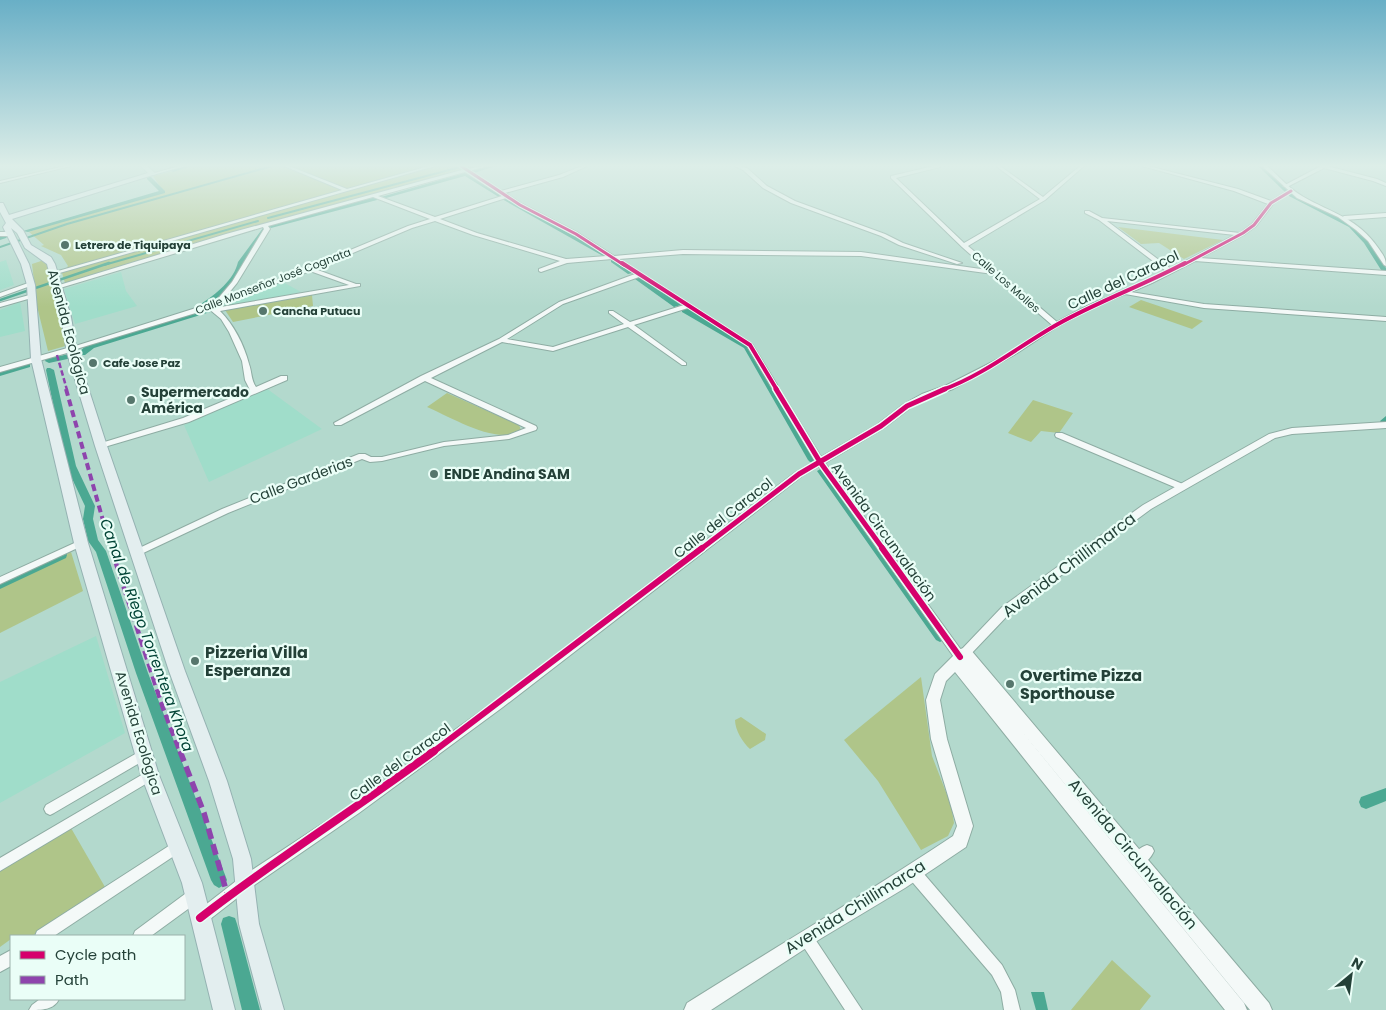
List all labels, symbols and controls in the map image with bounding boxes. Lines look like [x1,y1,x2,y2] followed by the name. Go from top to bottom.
[75,237,191,253] place label: Letrero de Tiquipaya
[59,239,71,251] marker: Letrero de Tiquipaya
[193,244,353,318] street label: Calle Monseñor José Cognata
[1064,245,1182,315] street label: Calle del Caracol
[968,248,1044,316] street label: Calle Los Molles
[43,267,95,397] street label: Avenida Ecológica
[273,303,360,319] place label: Cancha Putucu
[257,305,269,317] marker: Cancha Putucu
[103,355,181,371] place label: Cafe Jose Paz
[87,357,99,369] marker: Cafe Jose Paz
[141,382,249,418] place label: Supermercado América
[125,394,137,406] marker: Supermercado América
[247,451,355,509] street label: Calle Garderias
[827,459,941,605] street label: Avenida Circunvalación
[444,464,570,484] place label: ENDE Andina SAM
[428,468,440,480] marker: ENDE Andina SAM
[669,473,777,563] street label: Calle del Caracol
[997,507,1141,623] street label: Avenida Chillimarca
[95,516,199,754] water label: Canal de Riego Torrentera Khora
[205,641,308,682] place label: Pizzeria Villa Esperanza
[189,655,201,667] marker: Pizzeria Villa Esperanza
[1020,664,1142,705] place label: Overtime Pizza Sporthouse
[111,668,167,798] street label: Avenida Ecológica
[1004,678,1016,690] marker: Overtime Pizza Sporthouse
[345,718,455,806] street label: Calle del Caracol
[1063,773,1203,935] street label: Avenida Circunvalación
[780,854,930,960] street label: Avenida Chillimarca
[10,935,185,1000] legend
[55,944,136,965] text: Cycle path
[1326,950,1376,1000] north arrow
[1348,952,1367,975] text: N
[55,969,89,990] text: Path

